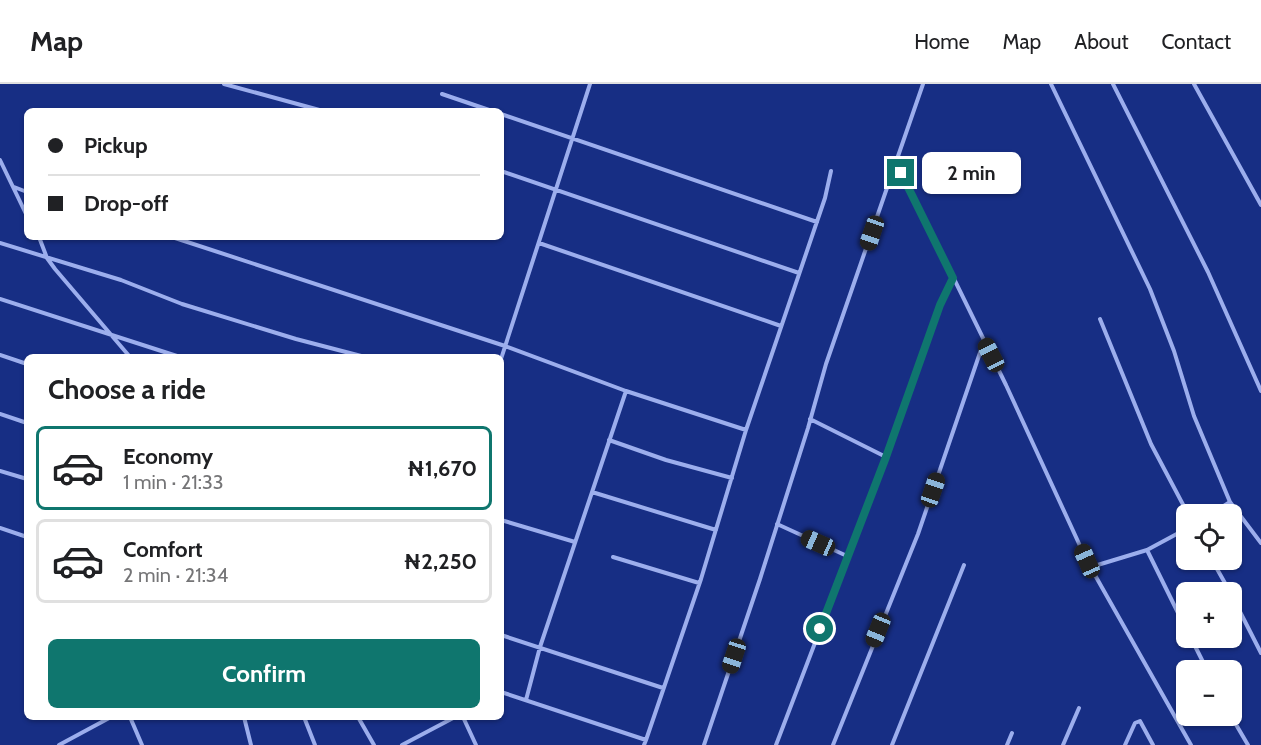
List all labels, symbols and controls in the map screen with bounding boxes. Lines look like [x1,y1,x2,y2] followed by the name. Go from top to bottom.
[30,24,83,58] text: Map
[914,29,970,54] text: Home
[1003,29,1041,54] text: Map
[1074,29,1128,54] text: About
[1161,29,1231,54] text: Contact
[84,132,148,159] text: Pickup
[922,152,1021,194] callout: 2 min
[887,159,914,186] route end
[947,161,996,185] text: 2 min
[84,190,168,217] text: Drop-off
[858,213,886,253] car
[975,335,1007,375] car
[48,373,206,406] text: Choose a ride
[51,441,105,495] icon: car
[123,443,213,470] text: Economy
[407,455,477,482] text: ₦1,670
[123,470,224,494] text: 1 min · 21:33
[919,470,947,510] car
[1176,504,1242,726] map controls
[1176,504,1242,570] button: locate
[798,527,838,559] car
[51,534,105,588] icon: car
[123,536,202,563] text: Comfort
[1071,541,1103,581] car
[404,548,477,575] text: ₦2,250
[123,563,228,587] text: 2 min · 21:34
[1176,582,1242,648] button: +
[863,610,893,650] car
[806,615,833,642] route start
[720,636,748,676] car
[48,639,480,708] button: Confirm
[1176,660,1242,726] button: −

